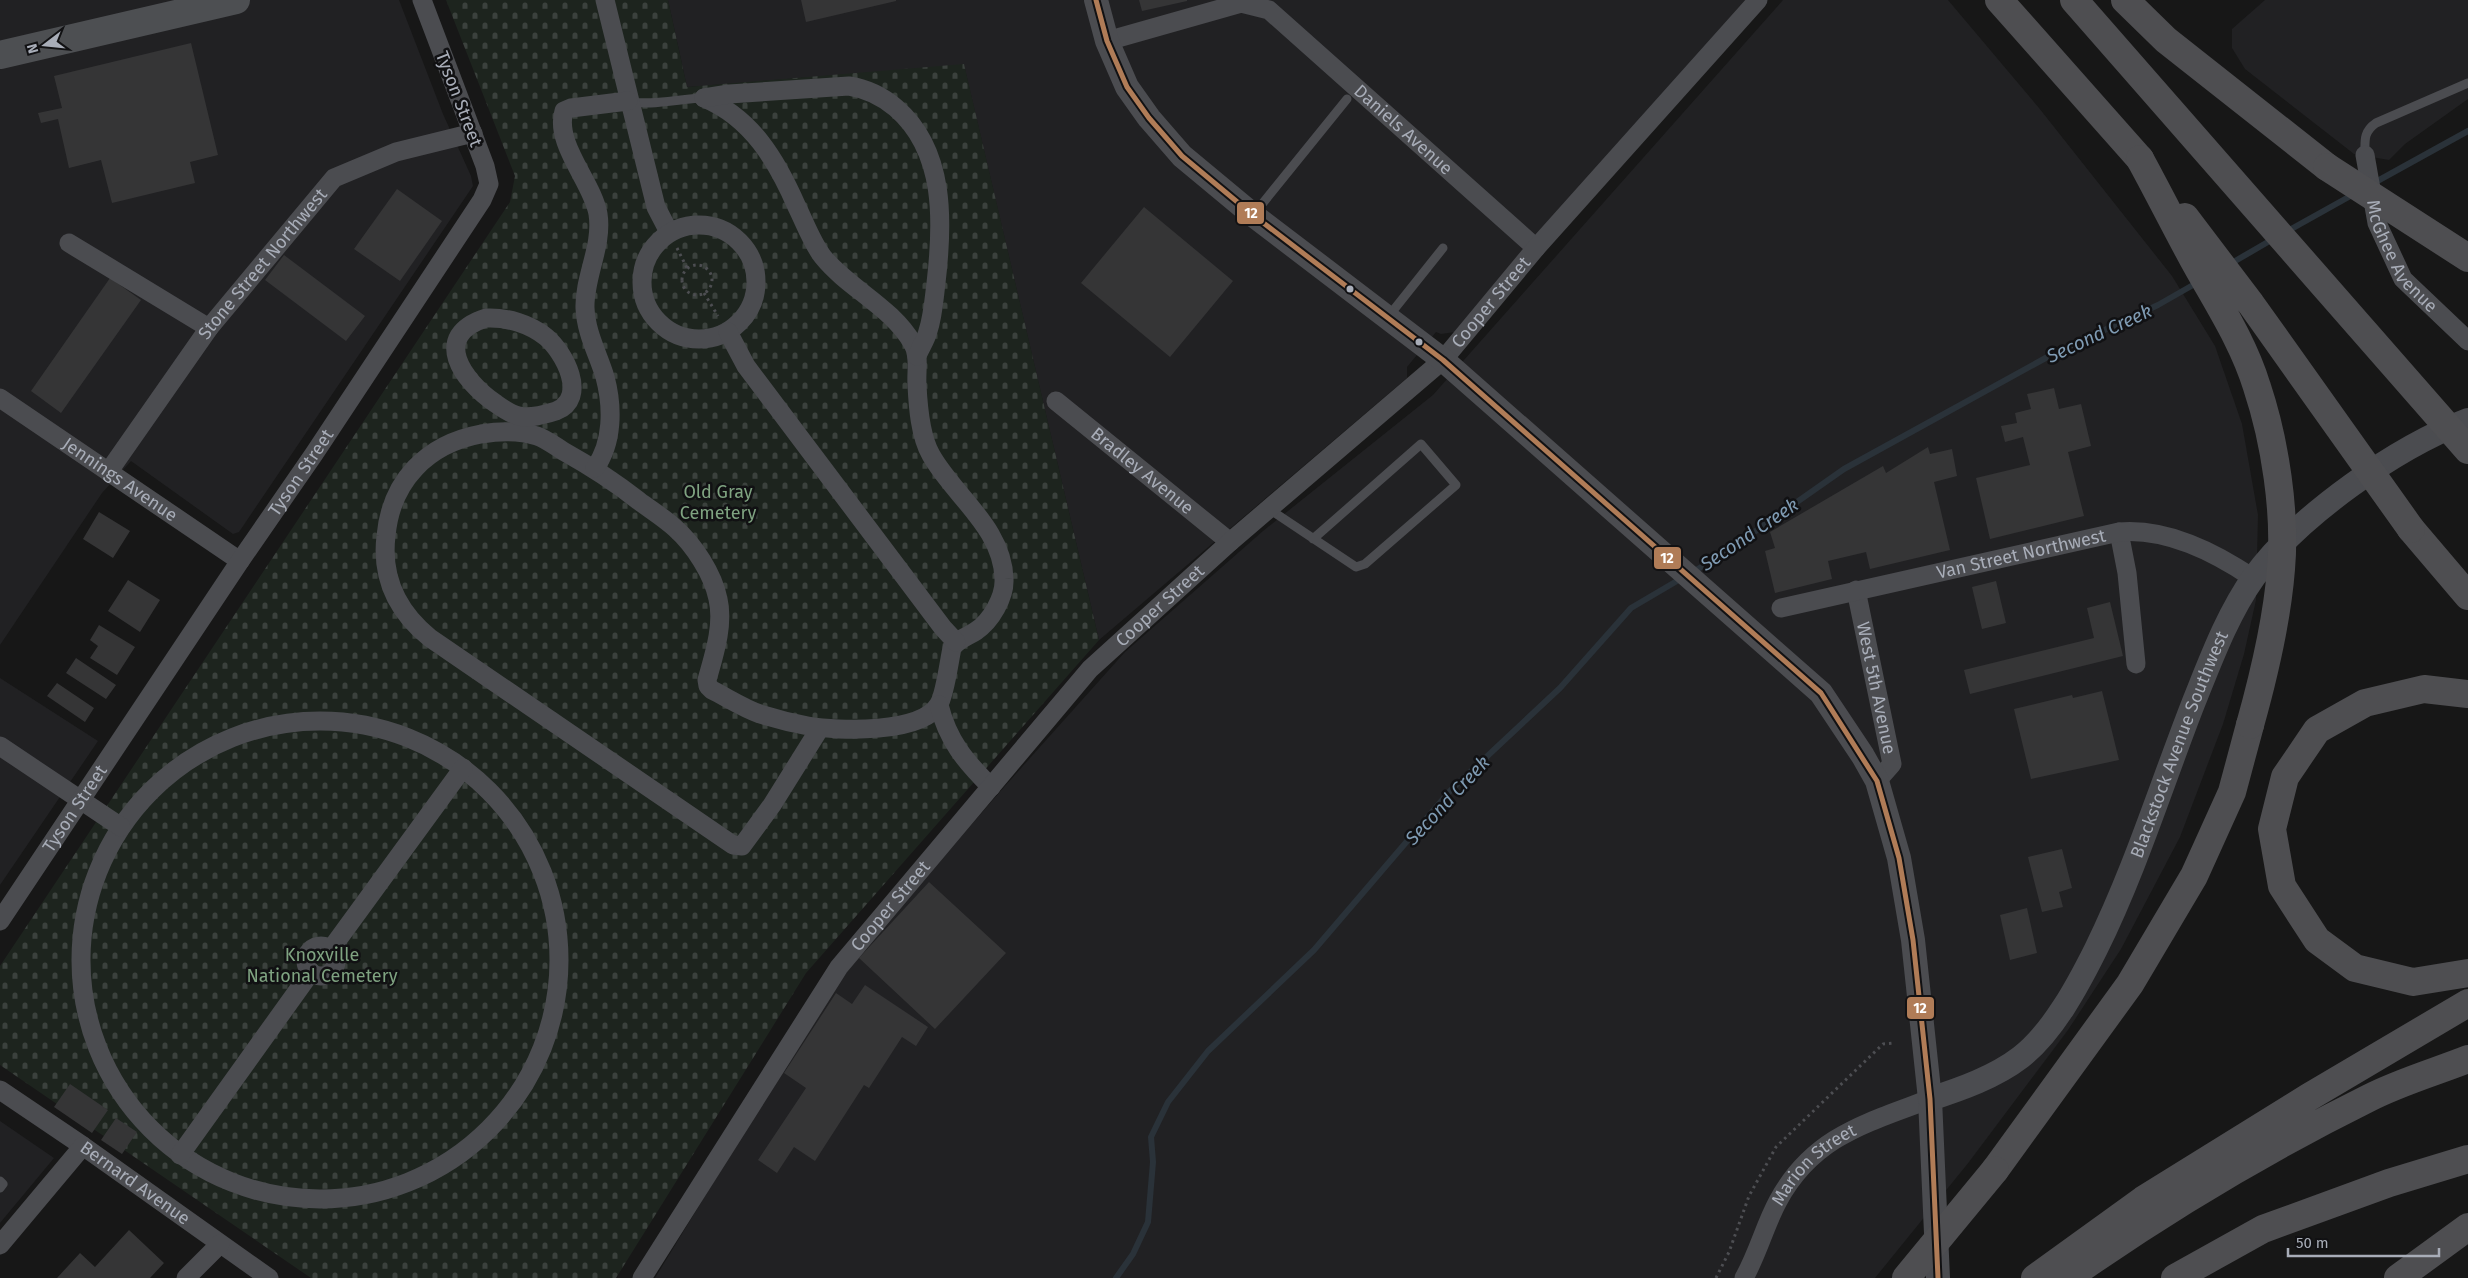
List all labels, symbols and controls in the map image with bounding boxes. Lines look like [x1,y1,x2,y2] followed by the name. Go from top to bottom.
[20,20,70,70] north arrow
[24,42,42,55] text: N
[431,48,487,150] street label: Tyson Street
[1349,80,1457,179] street label: Daniels Avenue
[193,184,332,344] street label: Stone Street Northwest
[2362,198,2442,317] street label: McGhee Avenue
[1236,201,1265,225] line badge: 12
[1244,205,1258,222] text: 12
[1447,252,1535,352] street label: Cooper Street
[1345,284,1355,294] unlabelled marker
[2042,299,2155,368] water label: Second Creek
[1414,337,1424,347] unlabelled marker
[1086,423,1198,519] street label: Bradley Avenue
[263,425,339,520] street label: Tyson Street
[58,433,182,526] street label: Jennings Avenue
[680,481,756,524] park label: Old Gray Cemetery
[1695,493,1803,576] water label: Second Creek
[1934,524,2108,584] street label: Van Street Northwest
[1653,546,1682,570] line badge: 12
[1660,550,1674,567] text: 12
[1111,560,1209,651] street label: Cooper Street
[1852,620,1901,756] street label: West 5th Avenue
[2126,627,2233,861] street label: Blackstock Avenue Southwest
[1400,751,1494,850] water label: Second Creek
[38,760,112,857] street label: Tyson Street
[846,856,935,956] street label: Cooper Street
[247,944,398,987] park label: Knoxville National Cemetery
[1906,996,1935,1020] line badge: 12
[1913,1000,1927,1017] text: 12
[1767,1119,1860,1209] street label: Marion Street
[76,1136,194,1230] street label: Bernard Avenue
[2288,1226,2439,1258] scale bar
[2296,1234,2329,1252] text: 50 m

